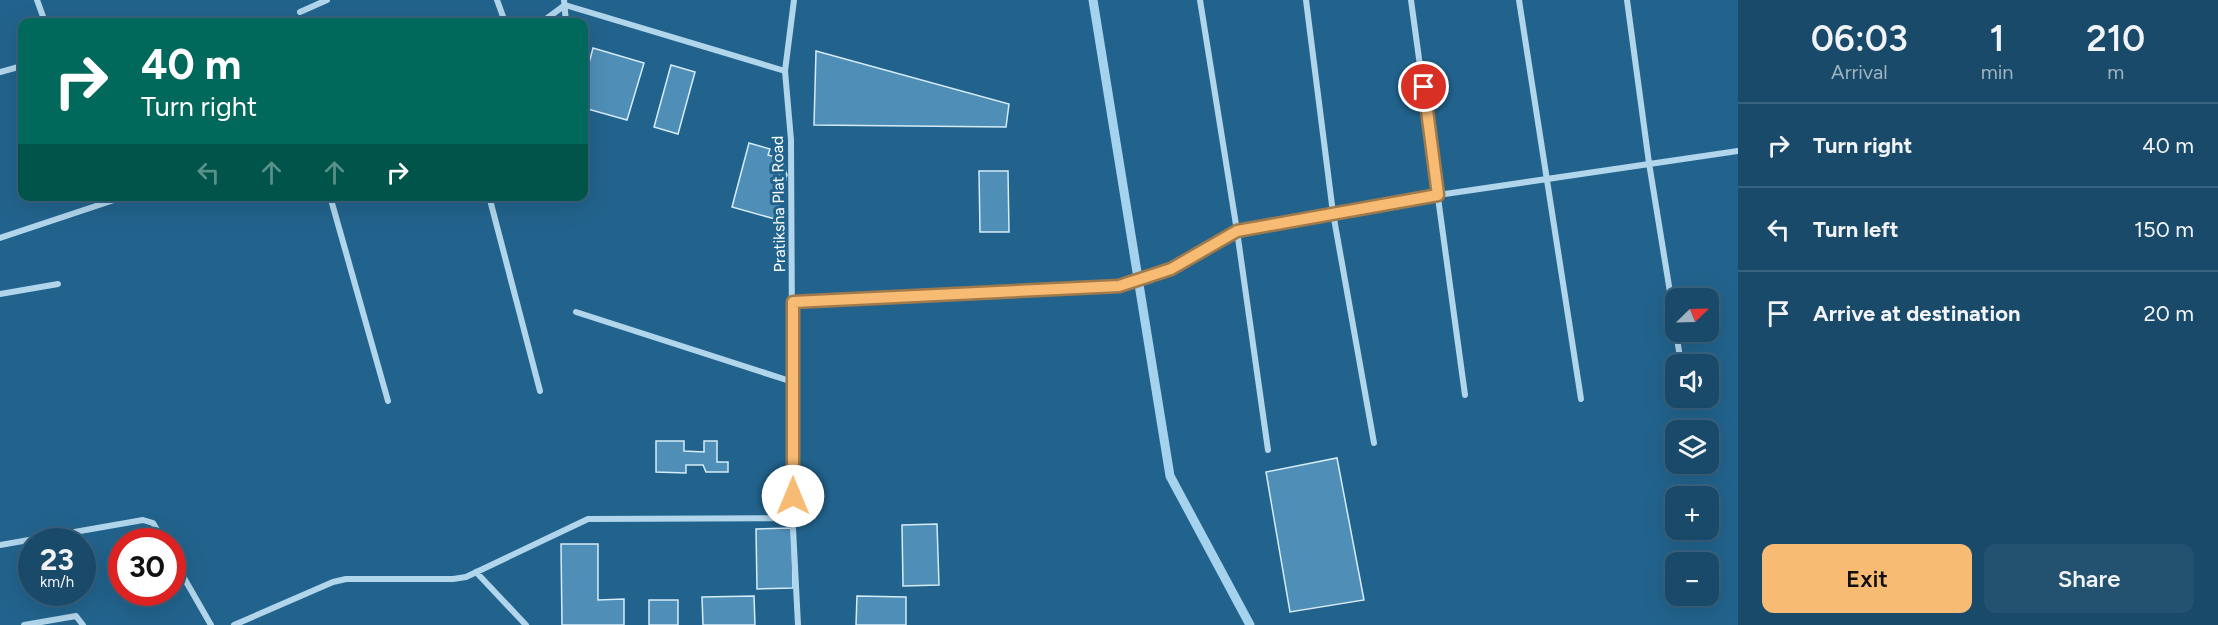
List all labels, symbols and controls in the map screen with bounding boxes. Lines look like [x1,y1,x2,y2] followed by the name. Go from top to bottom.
[1811,17,1908,60] text: 06:03
[1990,17,2005,60] text: 1
[2086,17,2145,60] text: 210
[141,39,241,90] text: 40 m
[42,42,120,120] icon: right
[1831,60,1888,84] text: Arrival
[1981,60,2014,84] text: min
[2107,60,2124,84] text: m
[1398,61,1449,112] pin
[1407,70,1440,103] icon: arrive
[141,90,257,123] text: Turn right
[1762,129,1795,162] icon: right
[1813,132,1912,159] text: Turn right
[2142,132,2194,159] text: 40 m
[768,136,789,272] street label: Pratiksha Plat Road
[192,156,225,189] icon: left
[255,156,288,189] icon: ahead
[318,156,351,189] icon: ahead
[381,156,414,189] icon: right
[1762,213,1795,246] icon: left
[1813,216,1899,243] text: Turn left
[2134,216,2194,243] text: 150 m
[1665,288,1719,342] north arrow
[1665,288,1719,606] map controls
[1762,297,1795,330] icon: arrive
[1813,300,2021,327] text: Arrive at destination
[2143,300,2194,327] text: 20 m
[1665,354,1719,408] button: sound
[1665,420,1719,474] button: layers
[761,464,825,528] position arrow
[1665,486,1719,540] button: +
[108,528,186,606] speed limit sign: 30
[40,541,74,578] text: 23
[1762,544,1972,613] button: Exit
[1984,544,2194,613] button: Share
[1665,552,1719,606] button: −
[40,573,74,591] text: km/h

